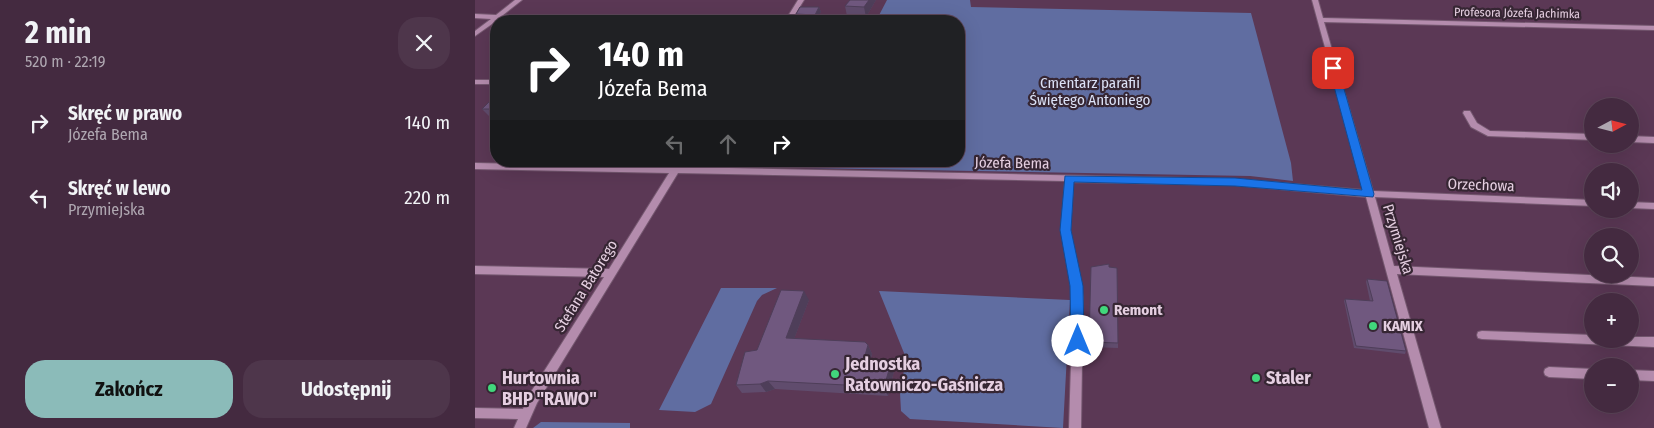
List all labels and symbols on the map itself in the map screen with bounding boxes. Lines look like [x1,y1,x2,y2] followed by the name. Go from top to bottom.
[1454,5,1580,21] street label: Profesora Józefa Jachimka
[1312,47,1354,89] pin
[1030,74,1151,109] park label: Cmentarz parafii Świętego Antoniego
[1584,98,1639,152] north arrow
[974,153,1050,173] street label: Józefa Bema
[1447,175,1515,195] street label: Orzechowa
[1379,202,1417,276] street label: Przymiejska
[551,237,622,335] street label: Stefana Batorego
[1114,301,1163,319] place label: Remont
[1098,304,1110,316] marker: Remont
[1051,314,1103,366] position arrow
[1383,317,1424,335] place label: KAMIX
[1367,320,1379,332] marker: KAMIX
[844,353,1003,396] place label: Jednostka Ratowniczo-Gaśnicza
[502,367,597,410] place label: Hurtownia BHP "RAWO"
[1266,367,1311,389] place label: Staler
[829,368,841,380] marker: Jednostka Ratowniczo-Gaśnicza
[1250,372,1262,384] marker: Staler
[486,382,498,394] marker: Hurtownia BHP "RAWO"

